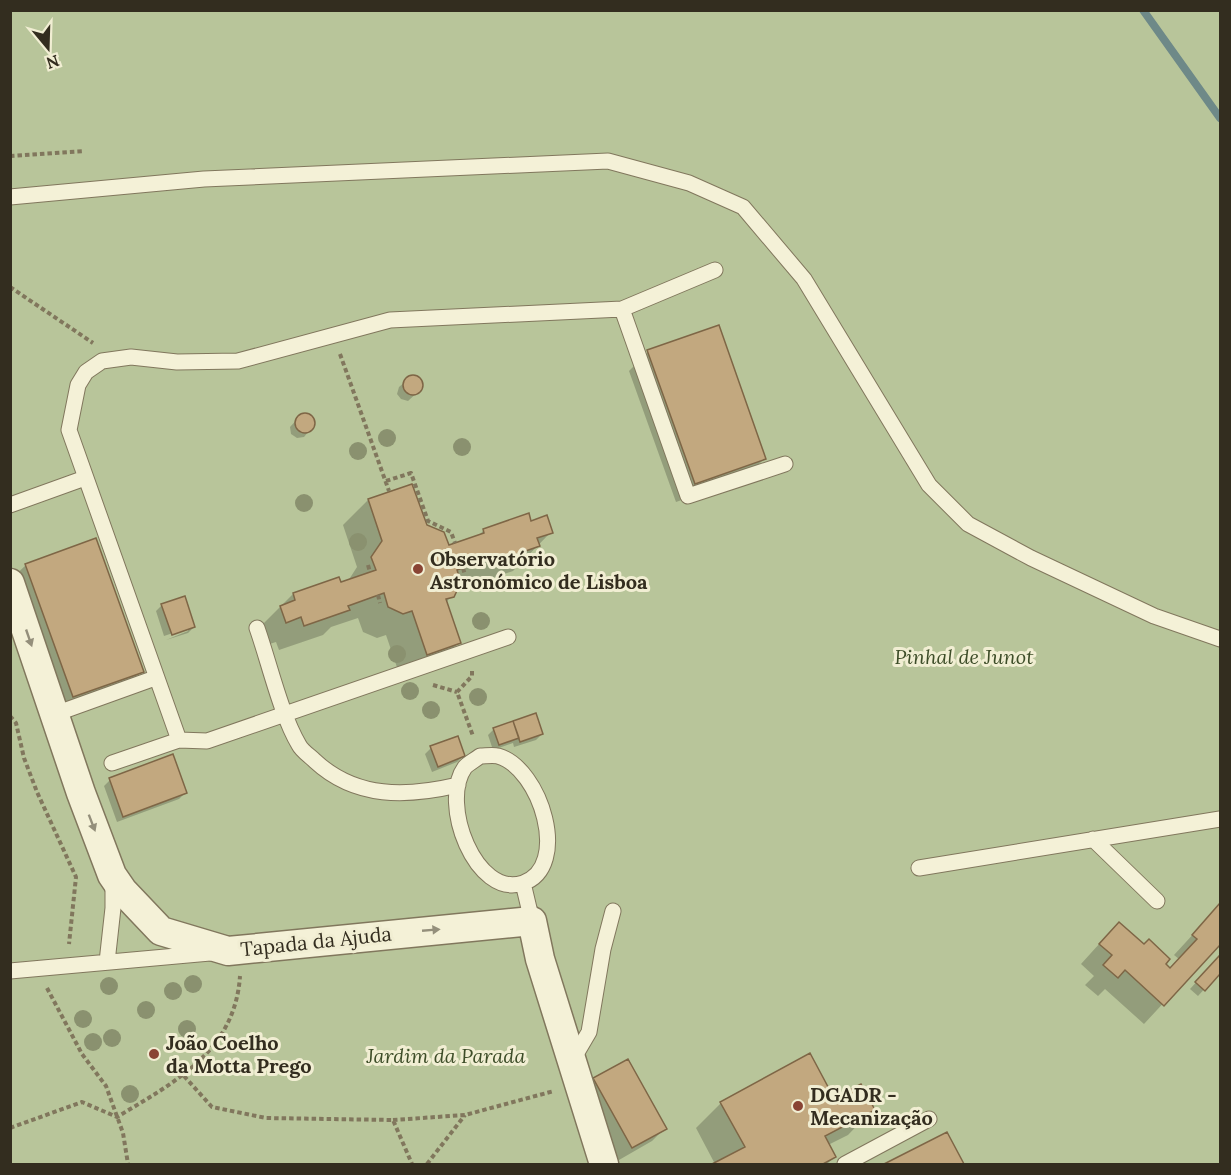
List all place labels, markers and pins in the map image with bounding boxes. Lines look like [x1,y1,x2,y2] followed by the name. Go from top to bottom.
[430,546,648,594] place label: Observatório Astronómico de Lisboa
[411,562,425,576] marker: Observatório Astronómico de Lisboa
[166,1030,312,1078] place label: João Coelho da Motta Prego
[147,1047,161,1061] marker: João Coelho da Motta Prego
[810,1082,933,1130] place label: DGADR - Mecanização
[791,1099,805,1113] marker: DGADR - Mecanização

